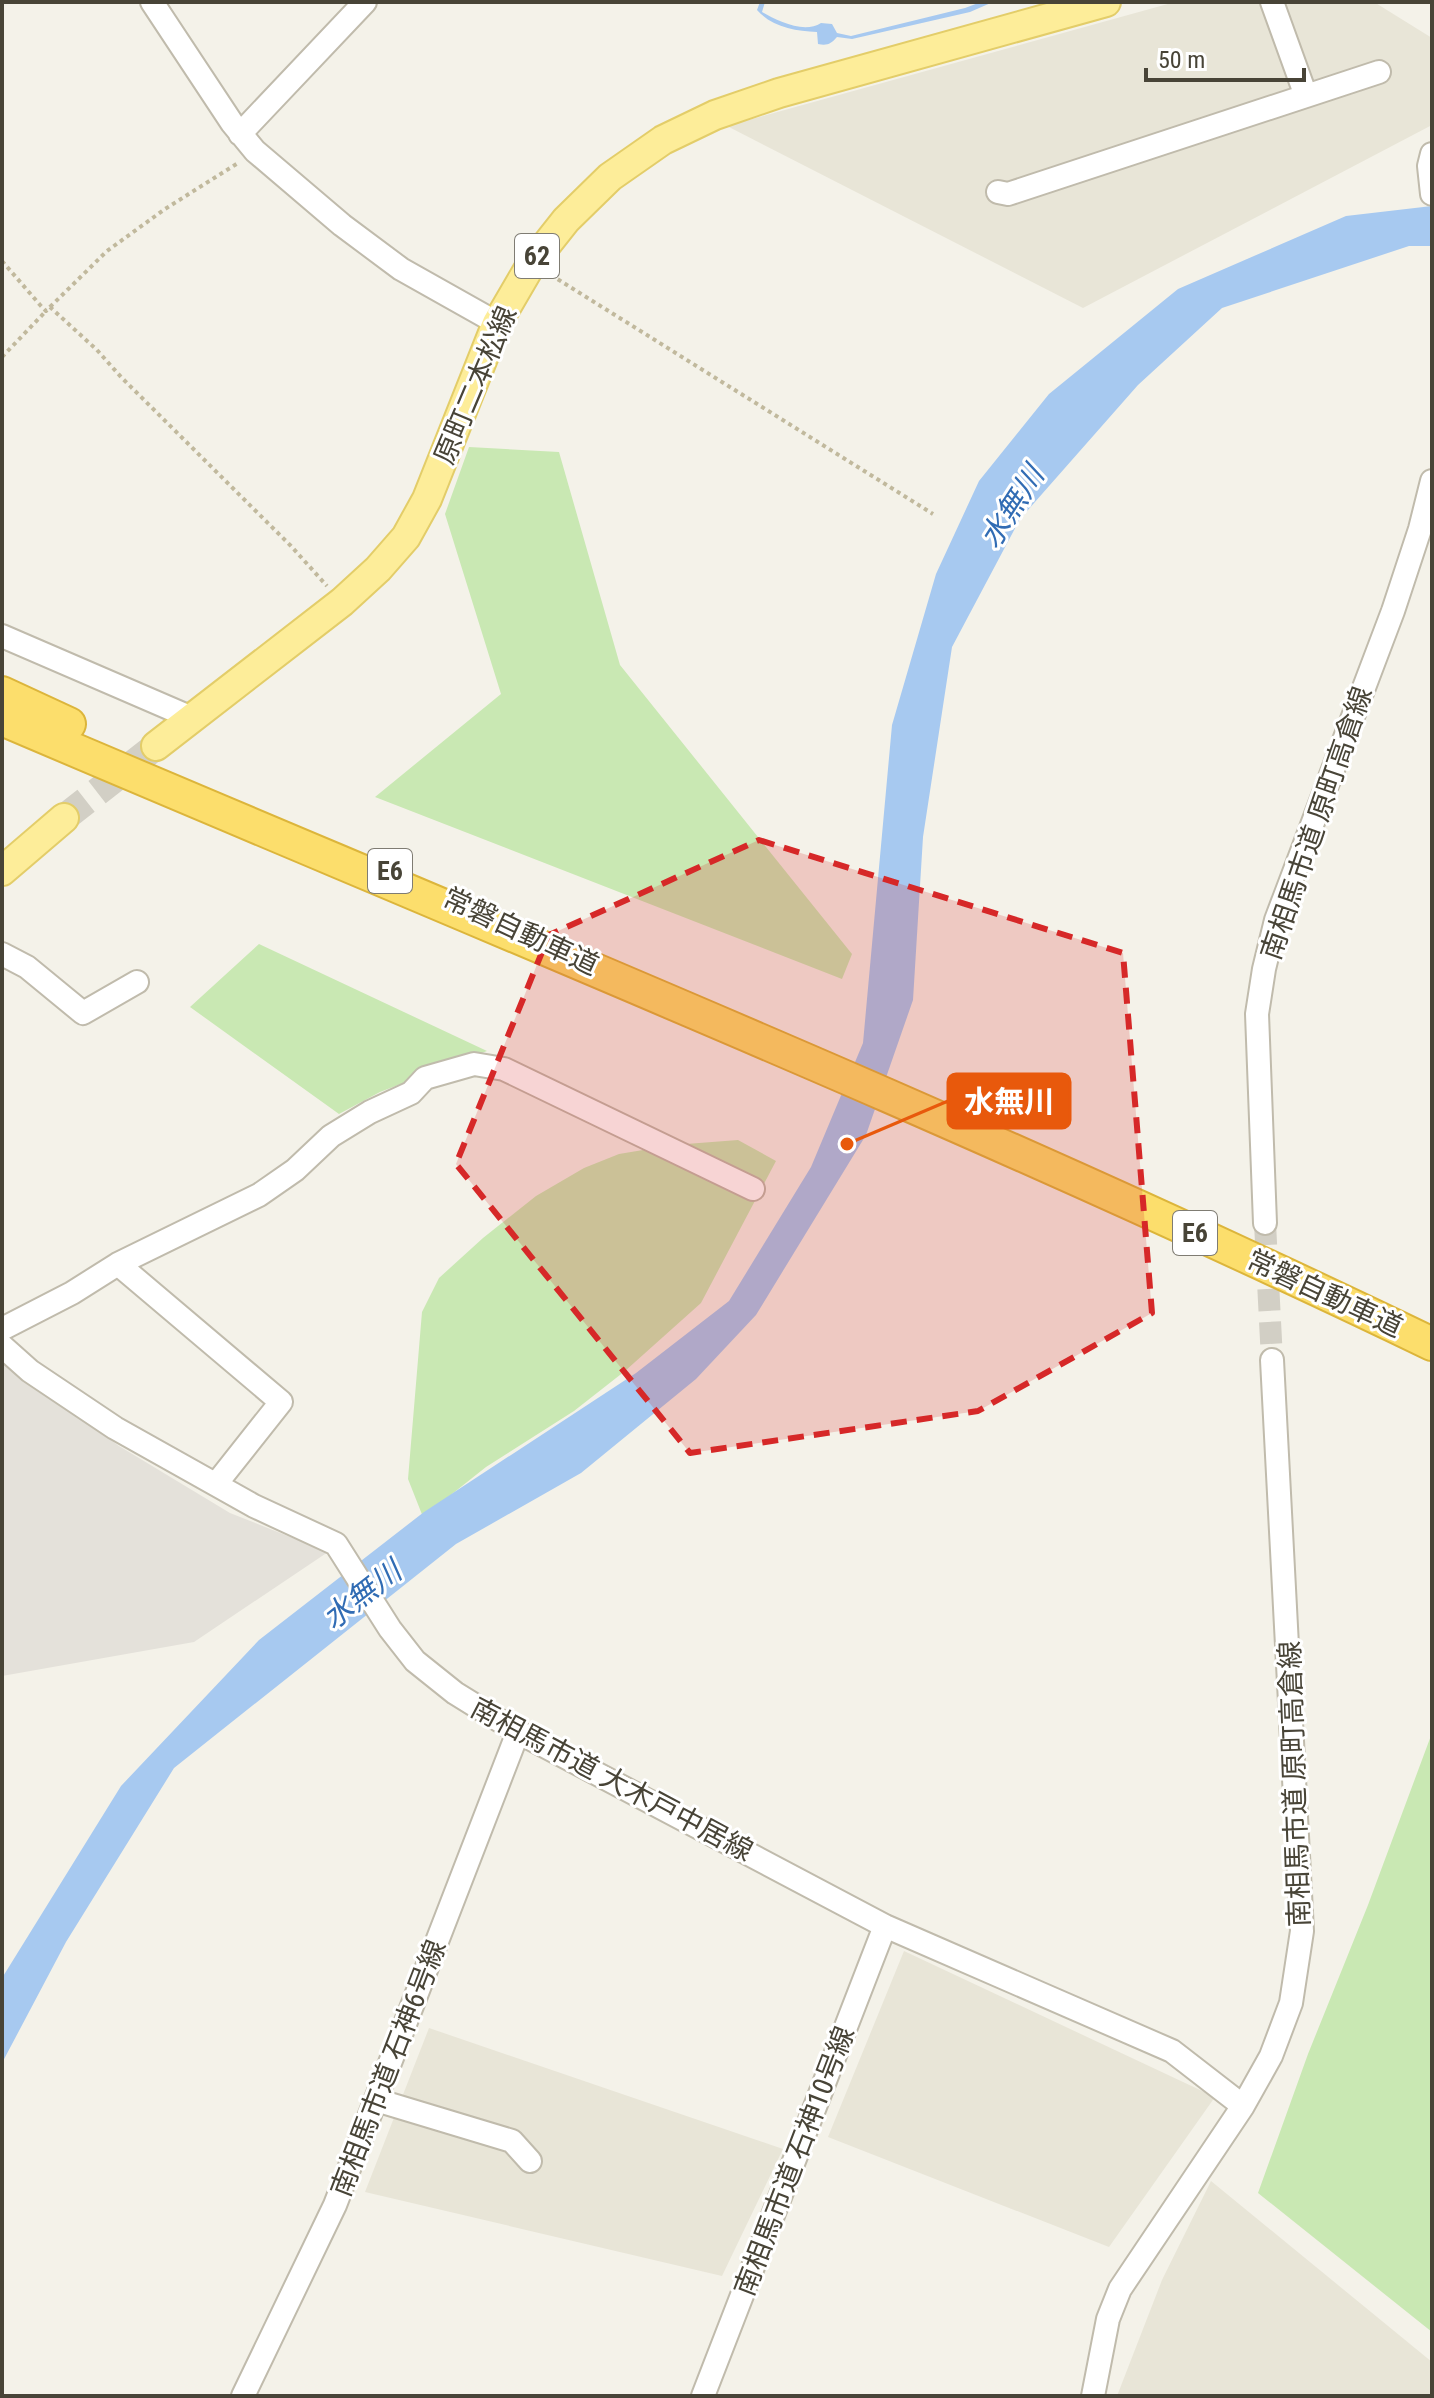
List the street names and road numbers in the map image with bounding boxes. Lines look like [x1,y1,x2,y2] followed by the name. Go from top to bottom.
[515,234,559,278] road number: 62
[427,301,523,469] street label: 原町二本松線
[1254,682,1379,964] street label: 南相馬市道 原町高倉線
[368,849,412,893] road number: E6
[438,881,604,982] street label: 常磐自動車道
[1173,1211,1217,1255] road number: E6
[1242,1243,1408,1344] street label: 常磐自動車道
[1273,1640,1316,1928] street label: 南相馬市道 原町高倉線
[465,1691,758,1868] street label: 南相馬市道 大木戸中居線
[324,1935,453,2201] street label: 南相馬市道 石神6号線
[728,2022,861,2301] street label: 南相馬市道 石神10号線

